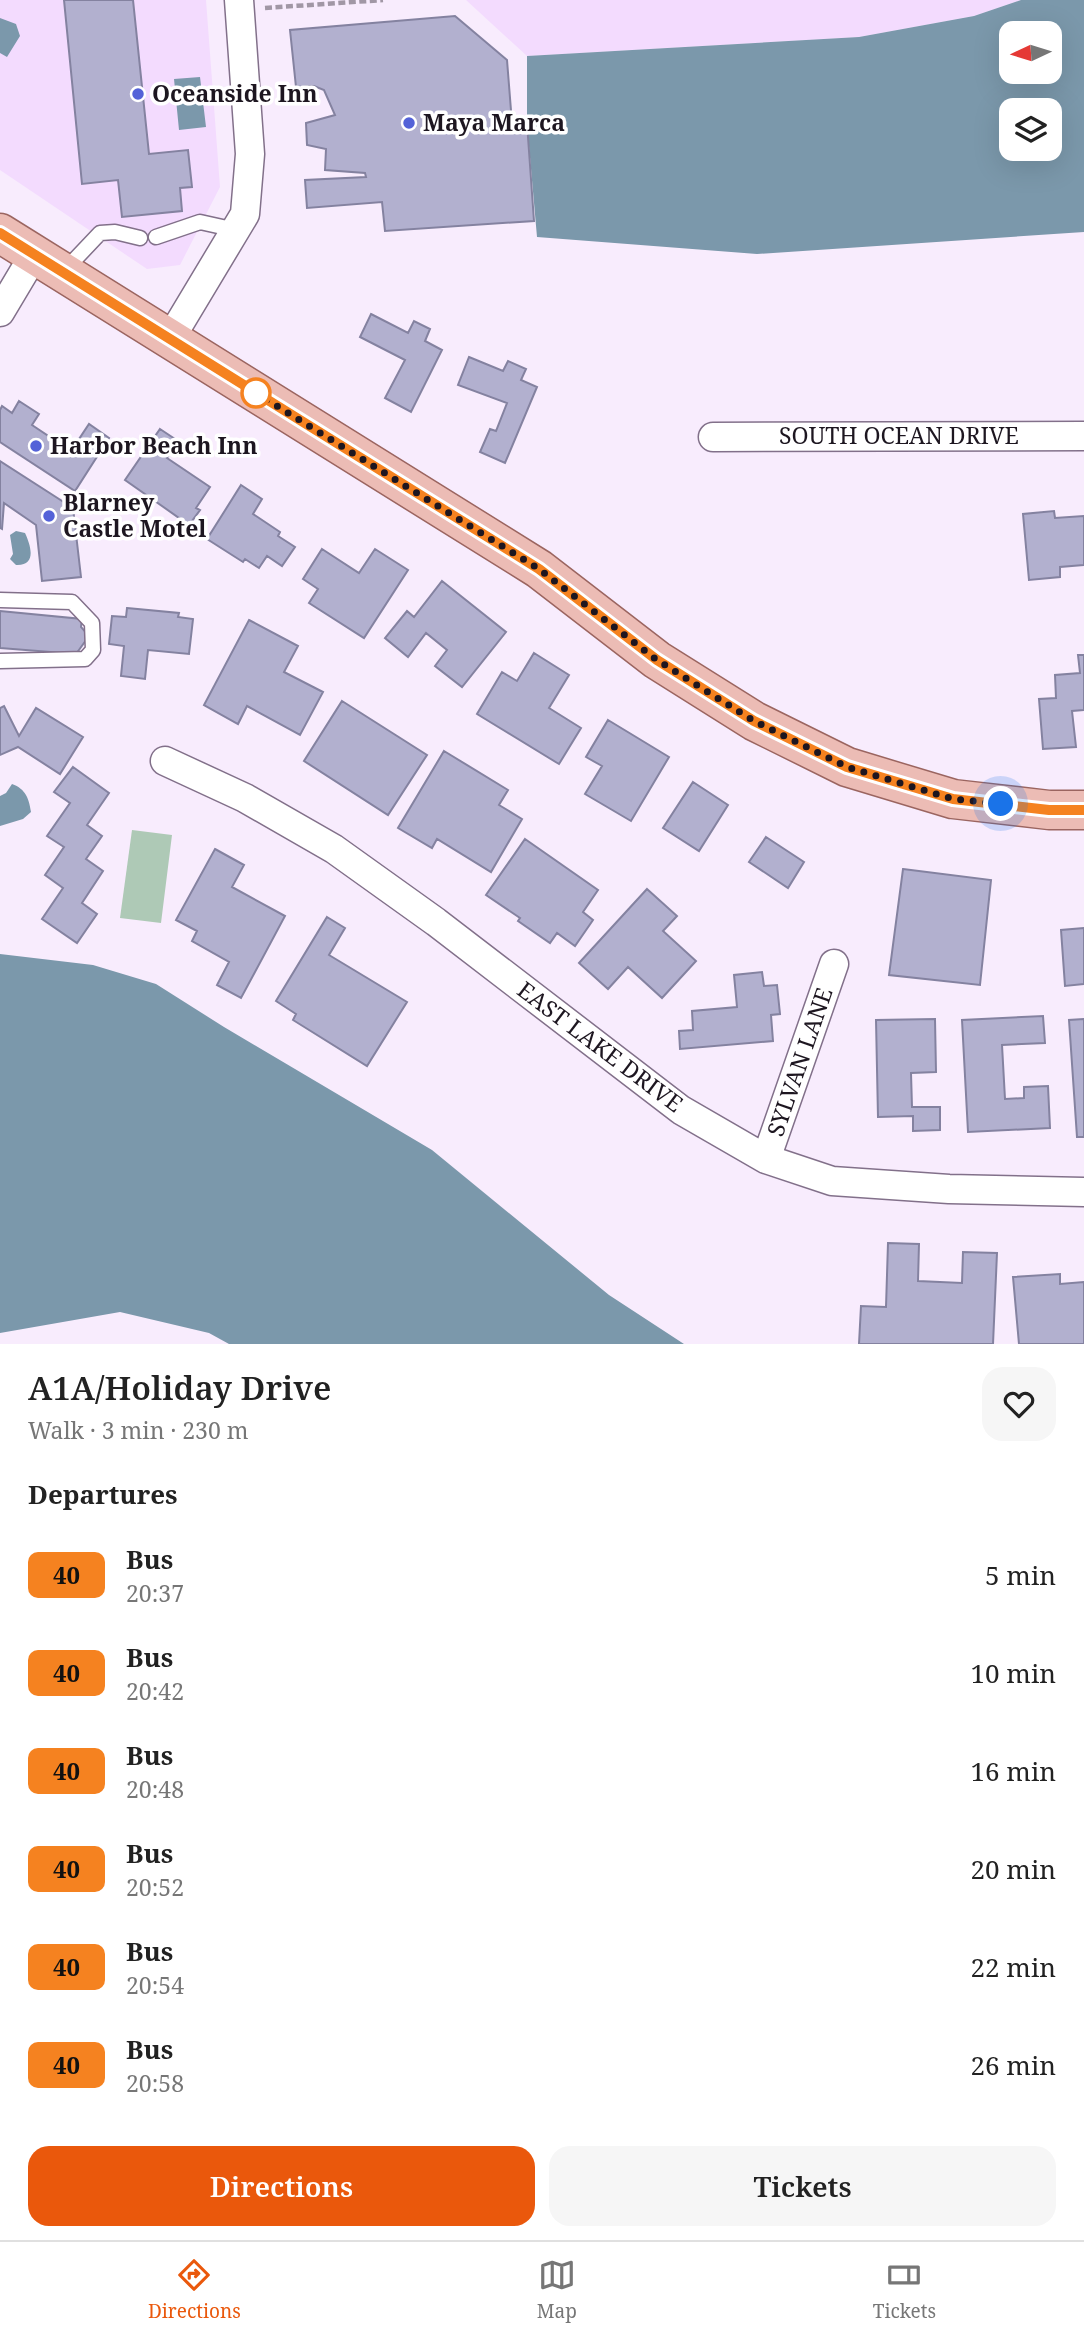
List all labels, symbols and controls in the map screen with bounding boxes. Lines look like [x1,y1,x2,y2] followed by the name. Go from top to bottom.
[999,21,1062,84] north arrow
[999,21,1062,161] map controls
[152,77,318,109] place label: Oceanside Inn
[130,86,146,102] marker: Oceanside Inn
[999,98,1062,161] button: layers
[423,106,565,138] place label: Maya Marca
[401,115,417,131] marker: Maya Marca
[241,378,271,408] unlabelled marker
[779,419,1019,451] street label: SOUTH OCEAN DRIVE
[50,429,257,461] place label: Harbor Beach Inn
[28,438,44,454] marker: Harbor Beach Inn
[63,486,206,544] place label: Blarney Castle Motel
[41,508,57,524] marker: Blarney Castle Motel
[983,786,1018,821] your location
[511,973,690,1119] street label: EAST LAKE DRIVE
[759,983,839,1140] street label: SYLVAN LANE
[28,1365,331,1410] text: A1A/Holiday Drive
[982,1367,1056,1441] button: heart
[28,1414,248,1446] text: Walk · 3 min · 230 m
[28,1476,178,1512] text: Departures
[126,1541,173,1577] text: Bus
[985,1557,1056,1593] text: 5 min
[53,1558,80,1591] text: 40
[126,1577,184,1609] text: 20:37
[126,1639,173,1675] text: Bus
[971,1655,1056,1691] text: 10 min
[53,1656,80,1689] text: 40
[126,1675,184,1707] text: 20:42
[126,1737,173,1773] text: Bus
[971,1753,1056,1789] text: 16 min
[53,1754,80,1787] text: 40
[126,1773,184,1805] text: 20:48
[126,1835,173,1871] text: Bus
[971,1851,1056,1887] text: 20 min
[53,1852,80,1885] text: 40
[126,1871,184,1903] text: 20:52
[126,1933,173,1969] text: Bus
[971,1949,1056,1985] text: 22 min
[53,1950,80,1983] text: 40
[126,1969,184,2001] text: 20:54
[126,2031,173,2067] text: Bus
[971,2047,1056,2083] text: 26 min
[53,2048,80,2081] text: 40
[126,2067,184,2099] text: 20:58
[28,2146,535,2226] button: Directions
[549,2146,1056,2226] button: Tickets
[148,2256,241,2324] tab: Directions
[537,2256,577,2324] tab: Map
[873,2256,936,2324] tab: Tickets

